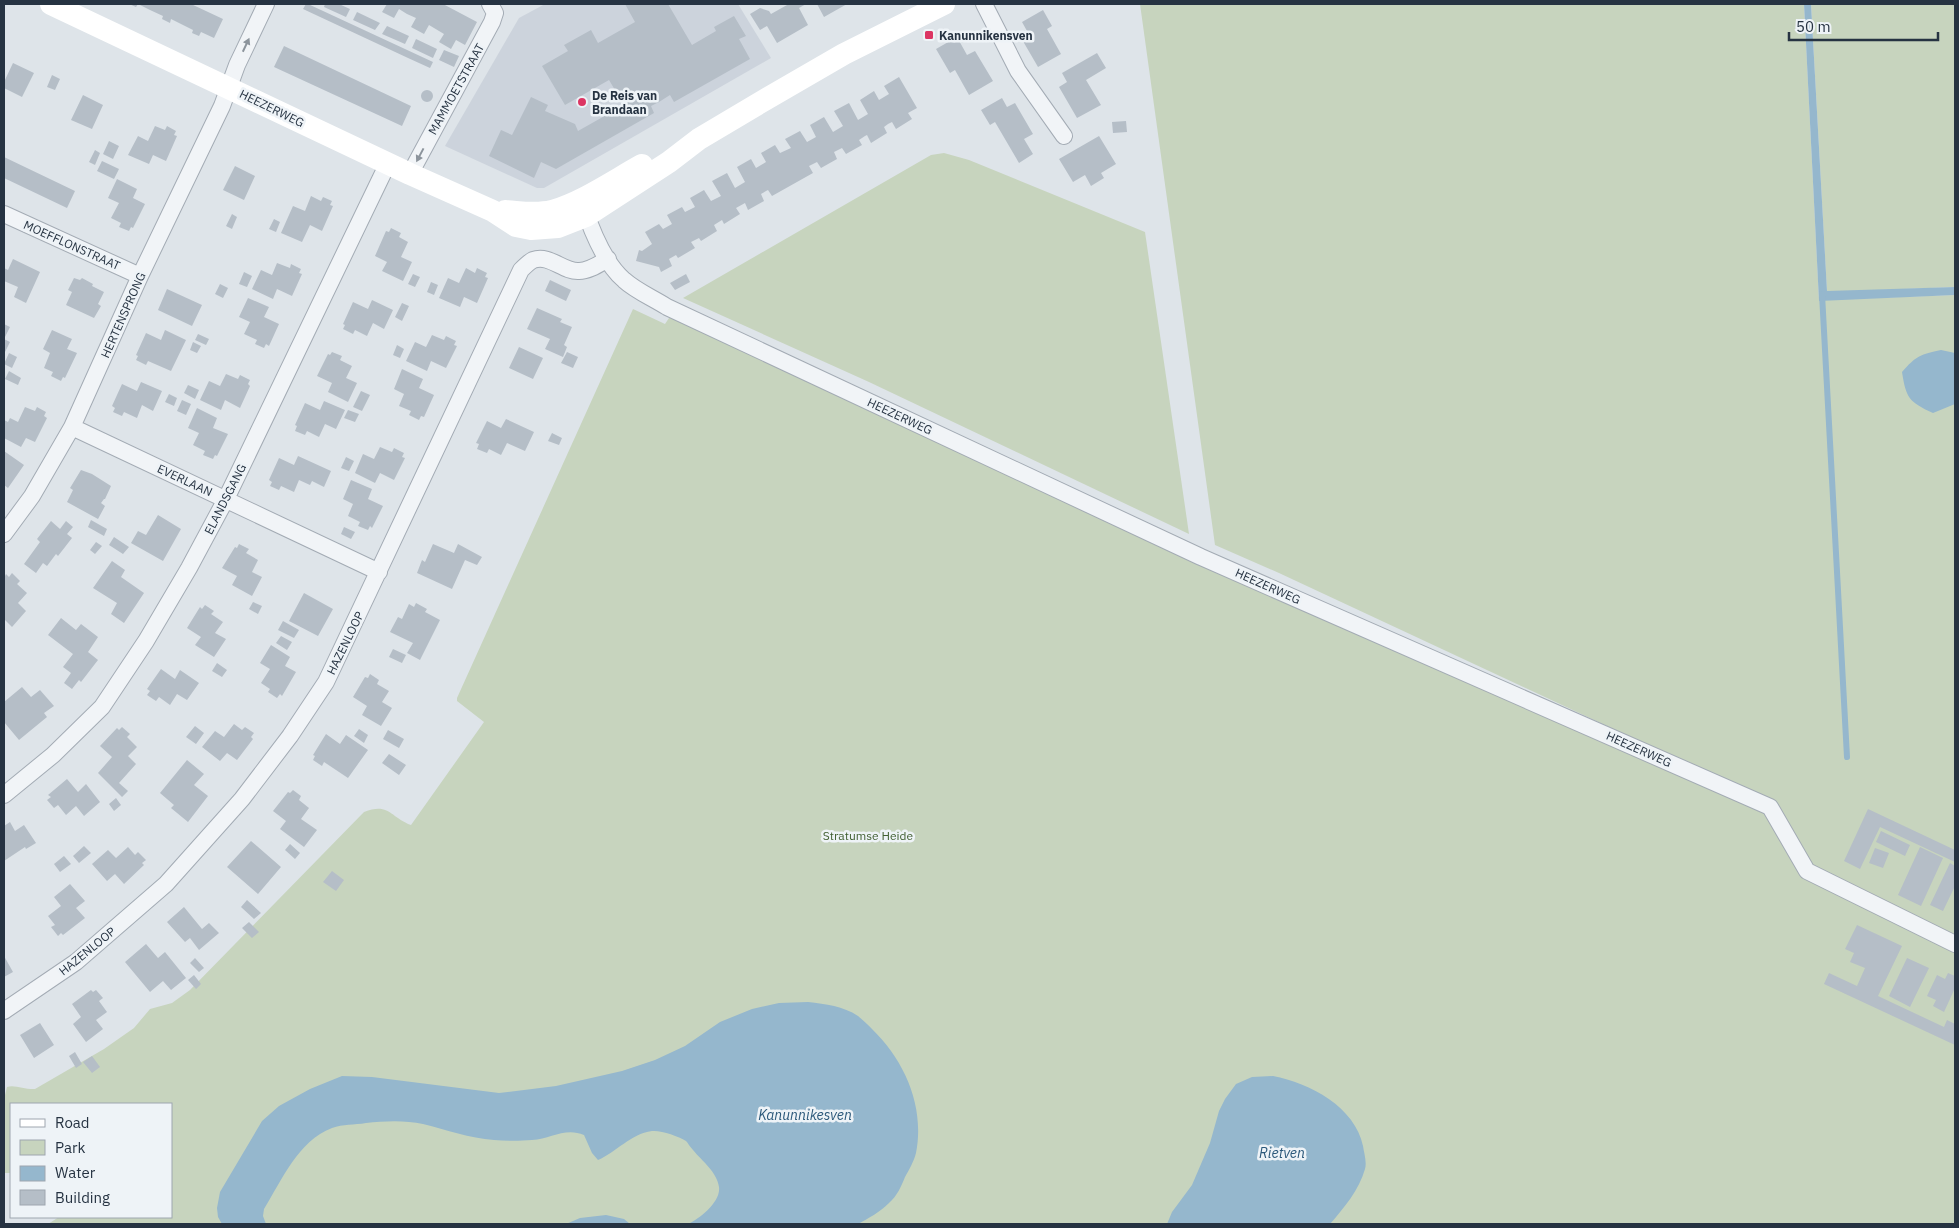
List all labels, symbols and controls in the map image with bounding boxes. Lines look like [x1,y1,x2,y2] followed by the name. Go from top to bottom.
[1789,10,1938,42] scale bar
[1796,17,1831,36] text: 50 m
[939,28,1033,43] place label: Kanunnikensven
[923,29,935,41] marker: Kanunnikensven
[243,38,251,52] one-way arrow
[425,41,487,137] street label: MAMMOETSTRAAT
[237,86,307,130] street label: HEEZERWEG
[592,88,657,117] place label: De Reis van Brandaan
[576,96,588,108] marker: De Reis van Brandaan
[415,148,424,161] one-way arrow
[21,217,123,273] street label: MOEFFLONSTRAAT
[97,270,149,360] street label: HERTENSPRONG
[865,394,935,438] street label: HEEZERWEG
[155,461,215,499] street label: EVERLAAN
[201,461,249,537] street label: ELANDSGANG
[1233,565,1303,607] street label: HEEZERWEG
[323,609,367,677] street label: HAZENLOOP
[1604,728,1674,770] street label: HEEZERWEG
[823,828,914,843] park label: Stratumse Heide
[56,924,118,978] street label: HAZENLOOP
[10,1103,172,1218] legend
[758,1106,852,1124] water label: Kanunnikesven
[55,1113,90,1132] text: Road
[55,1138,85,1157] text: Park
[1259,1144,1305,1162] water label: Rietven
[55,1163,96,1182] text: Water
[55,1188,110,1207] text: Building

